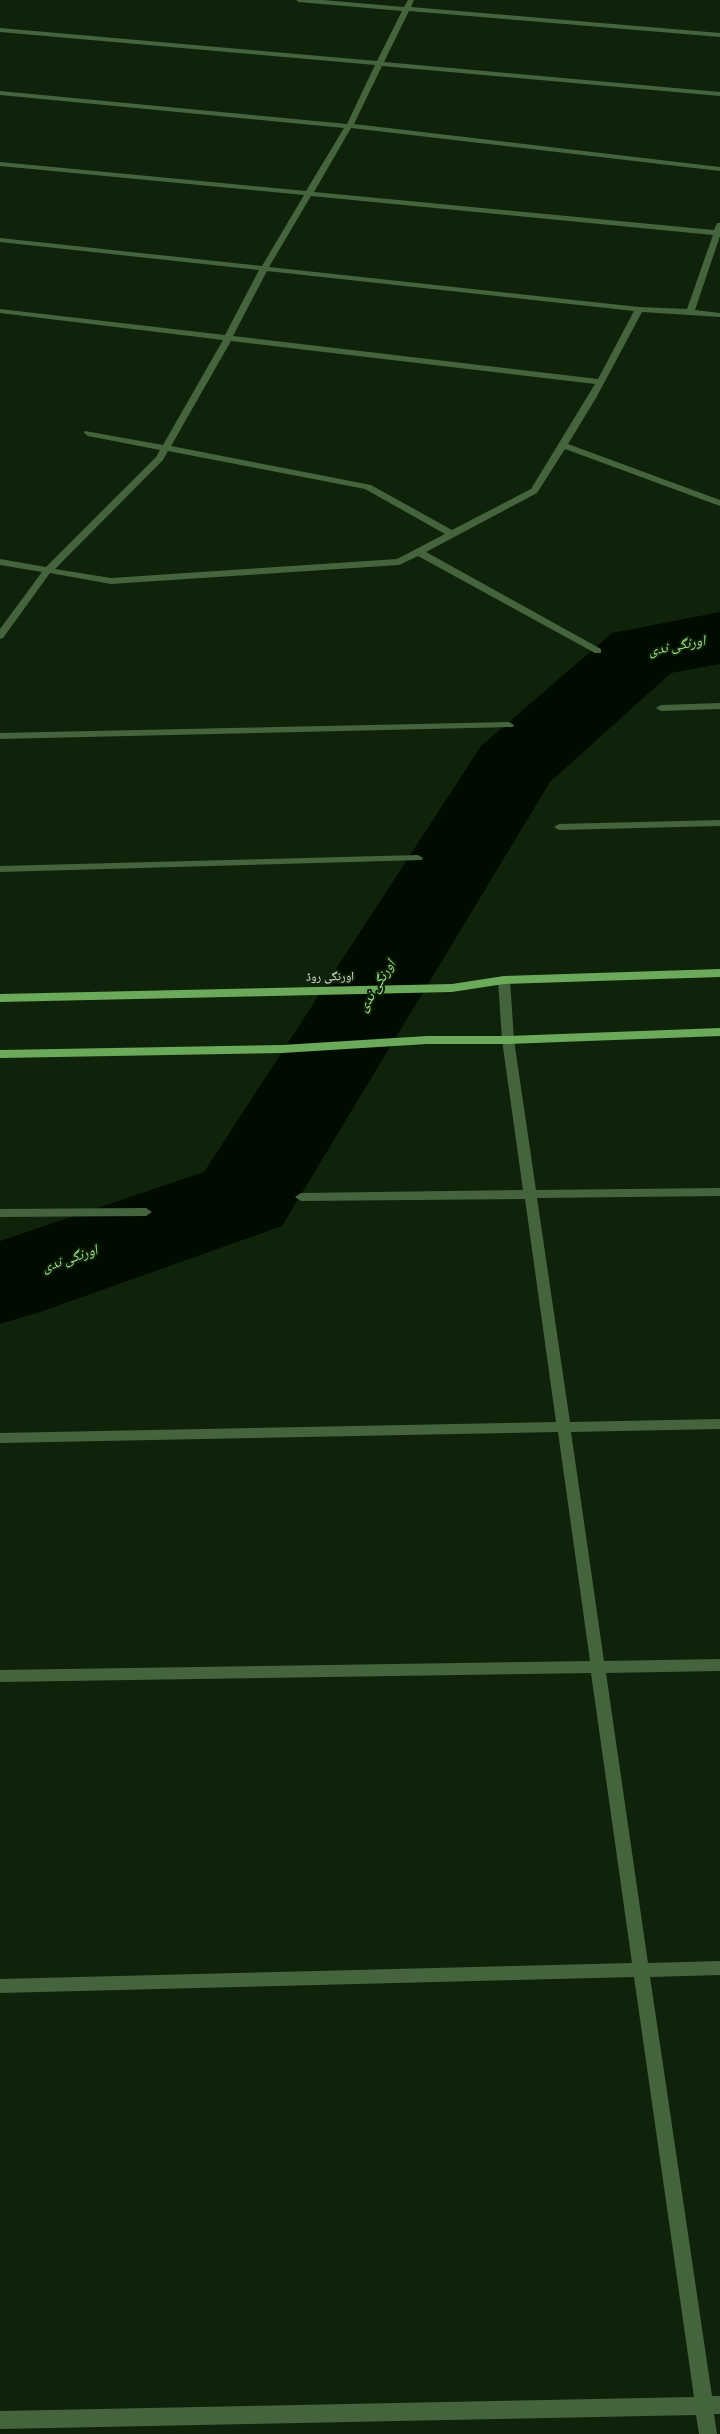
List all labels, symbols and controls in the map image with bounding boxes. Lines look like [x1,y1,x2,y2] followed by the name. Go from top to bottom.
[647,632,707,660] water label: اورنگی ندی
[355,957,399,1015] water label: اورنگی ندی
[306,969,354,985] street label: اورنگی روڈ
[40,1242,100,1276] water label: اورنگی ندی

